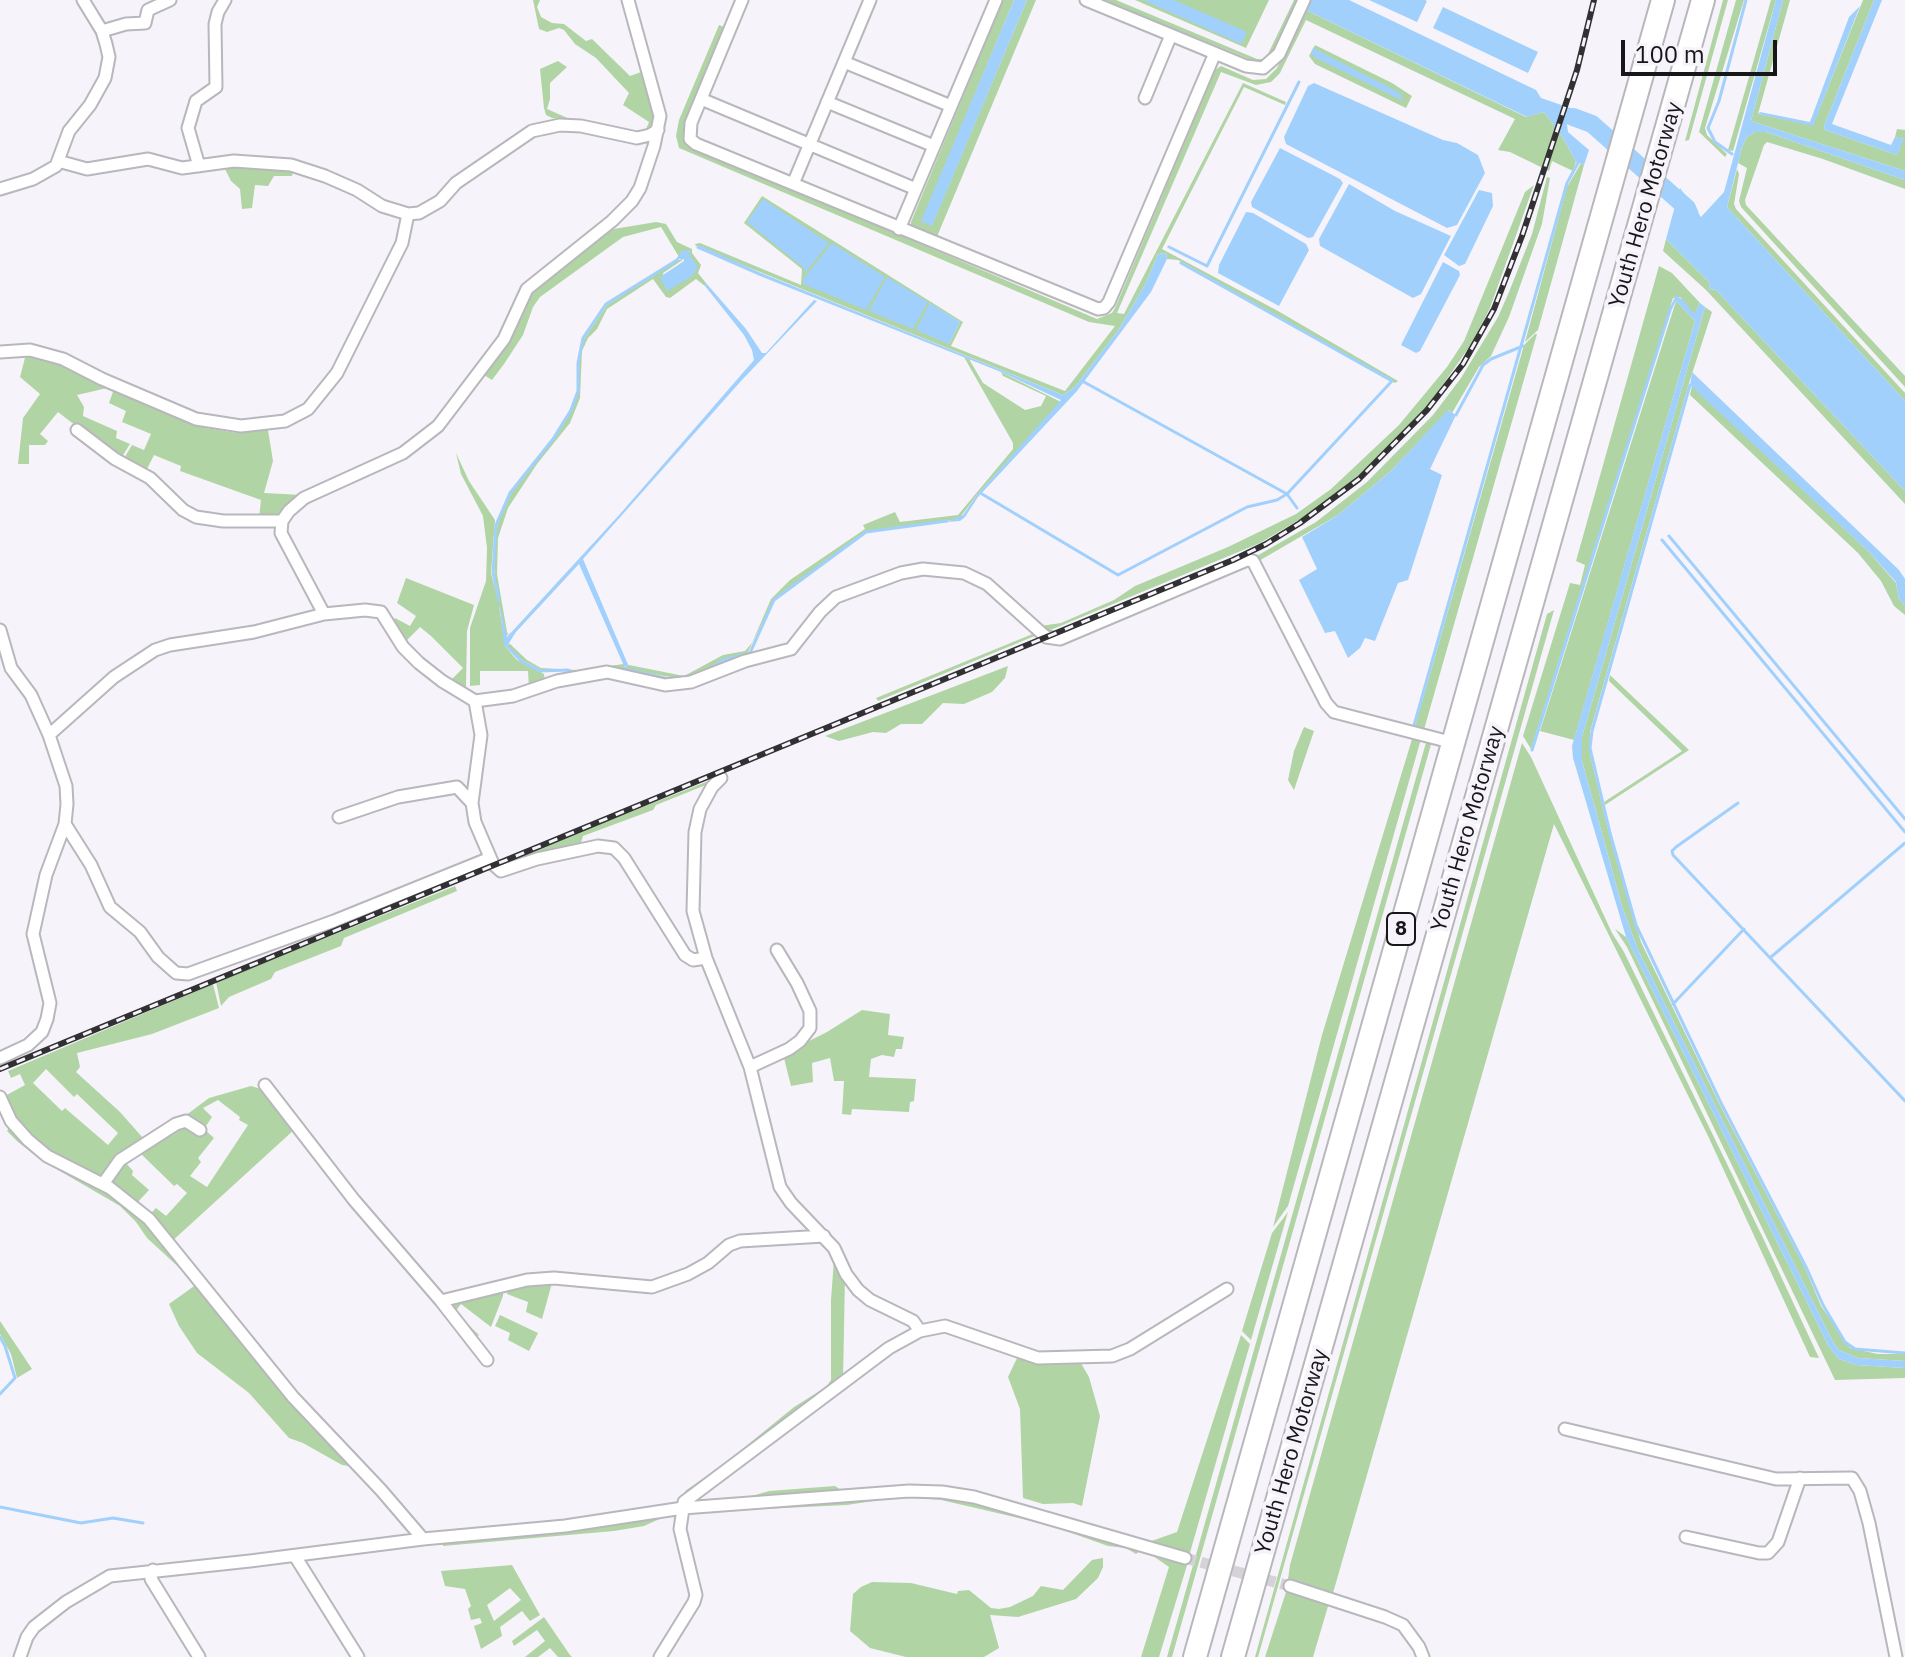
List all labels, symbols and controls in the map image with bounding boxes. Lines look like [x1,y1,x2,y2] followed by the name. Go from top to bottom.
[1625,24,1781,74] scale bar
[1635,38,1705,70] text: 100 m
[1604,99,1688,311] street label: Youth Hero Motorway
[1426,723,1510,935] street label: Youth Hero Motorway
[1387,913,1415,945] road number: 8
[1250,1346,1334,1558] street label: Youth Hero Motorway

